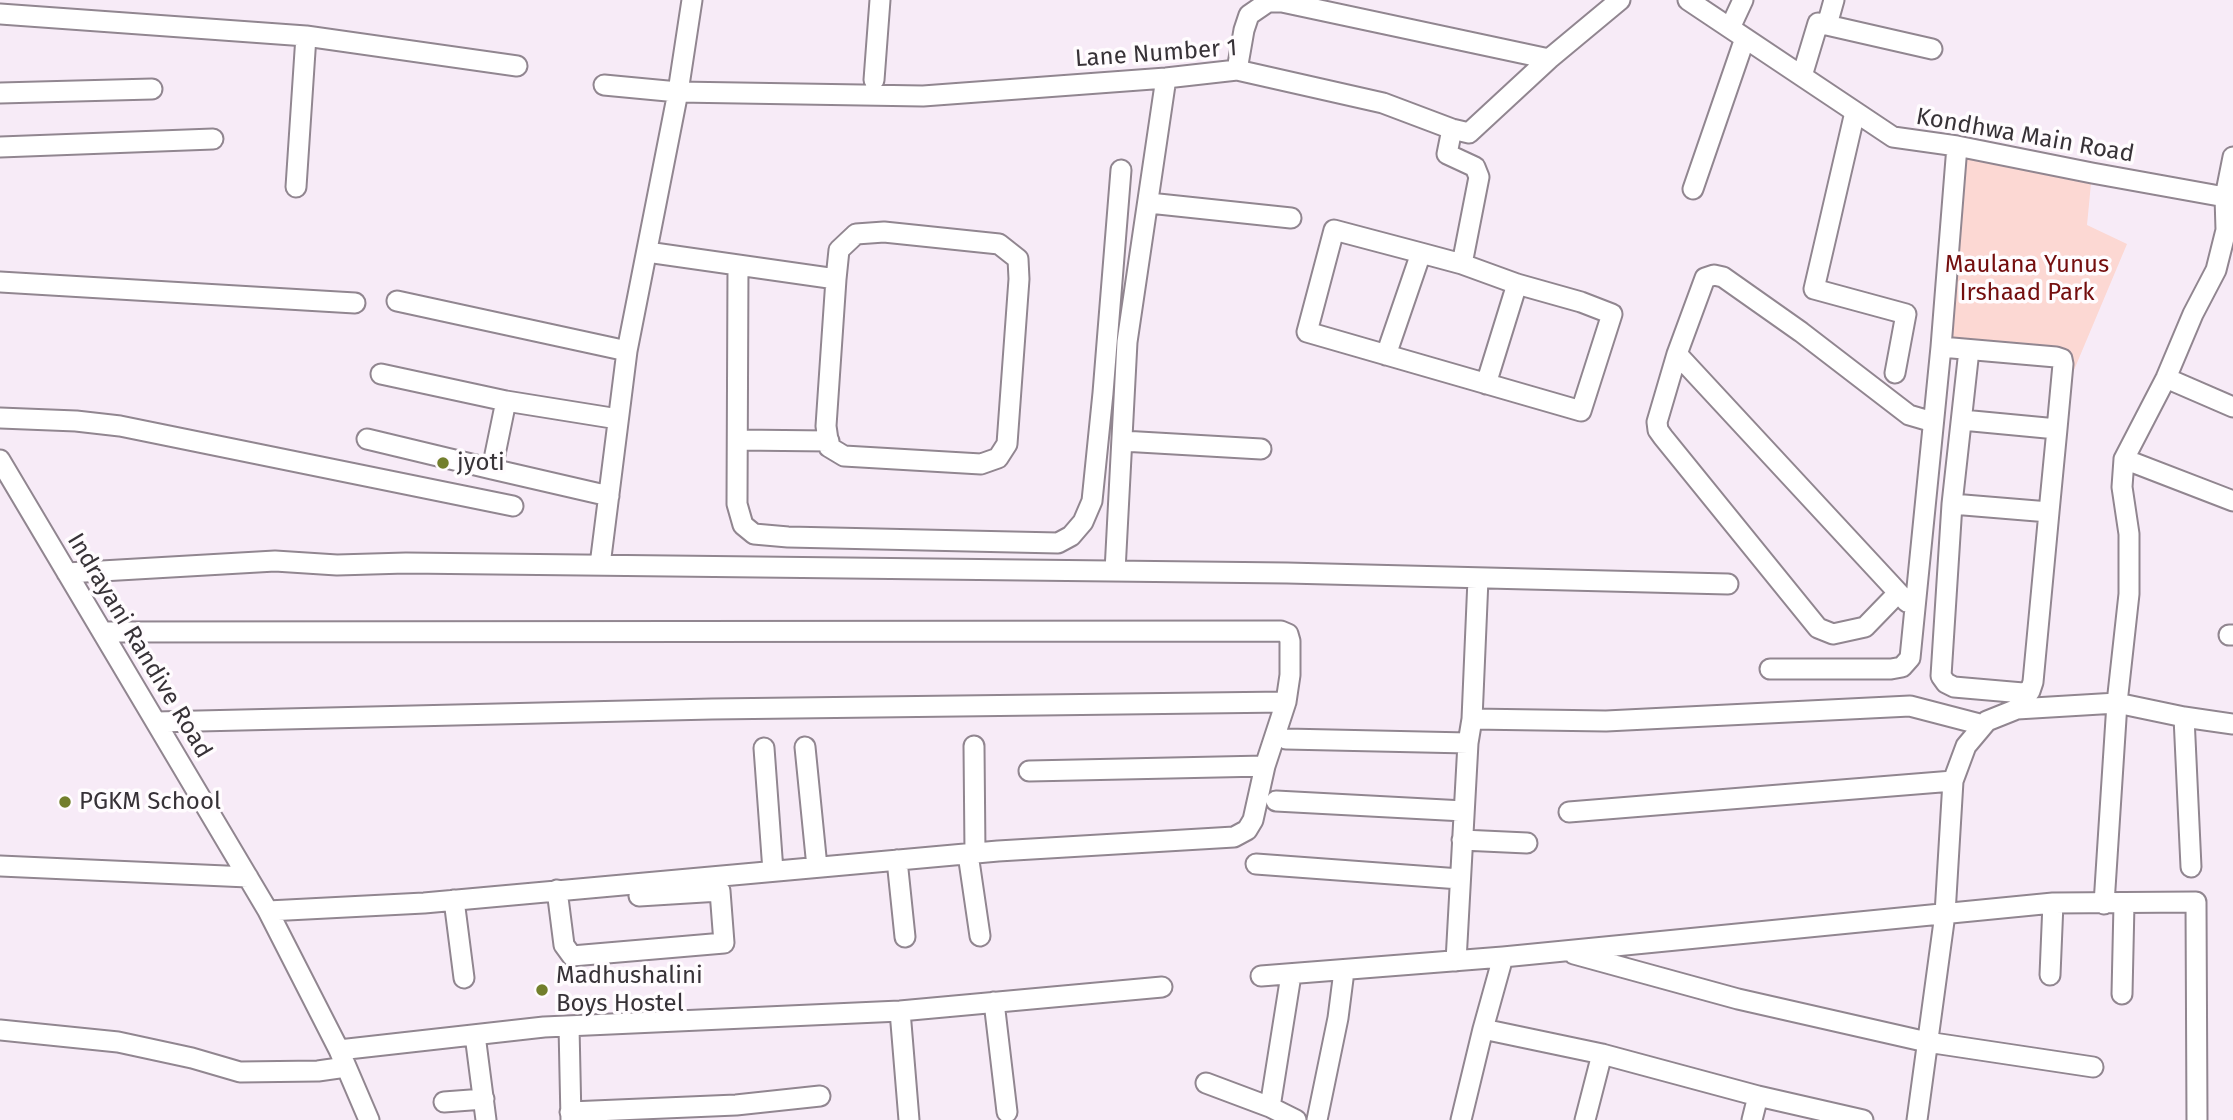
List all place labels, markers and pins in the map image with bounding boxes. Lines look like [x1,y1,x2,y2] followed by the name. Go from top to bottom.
[457,449,505,477] place label: jyoti
[435,455,451,471] marker: jyoti
[79,788,221,816] place label: PGKM School
[57,794,73,810] marker: PGKM School
[556,962,703,1018] place label: Madhushalini Boys Hostel
[534,982,550,998] marker: Madhushalini Boys Hostel

